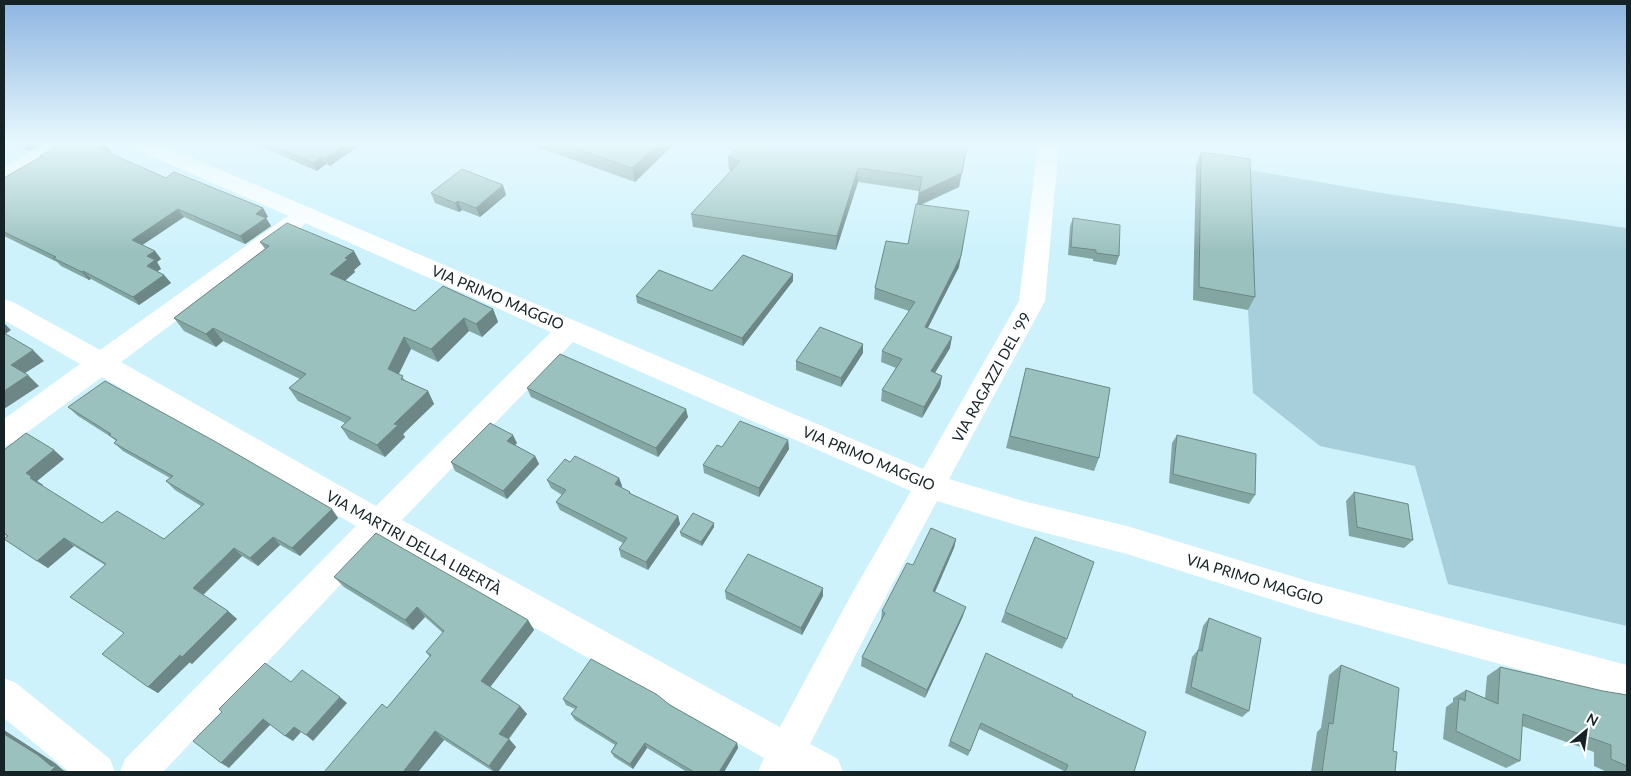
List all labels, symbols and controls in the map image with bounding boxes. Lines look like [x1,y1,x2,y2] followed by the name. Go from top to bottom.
[429,261,567,333] street label: VIA PRIMO MAGGIO
[948,309,1034,445] street label: VIA RAGAZZI DEL '99
[800,422,938,494] street label: VIA PRIMO MAGGIO
[323,486,506,598] street label: VIA MARTIRI DELLA LIBERTÀ
[1184,550,1326,608] street label: VIA PRIMO MAGGIO
[1561,706,1611,756] north arrow
[1584,709,1601,729] text: N

